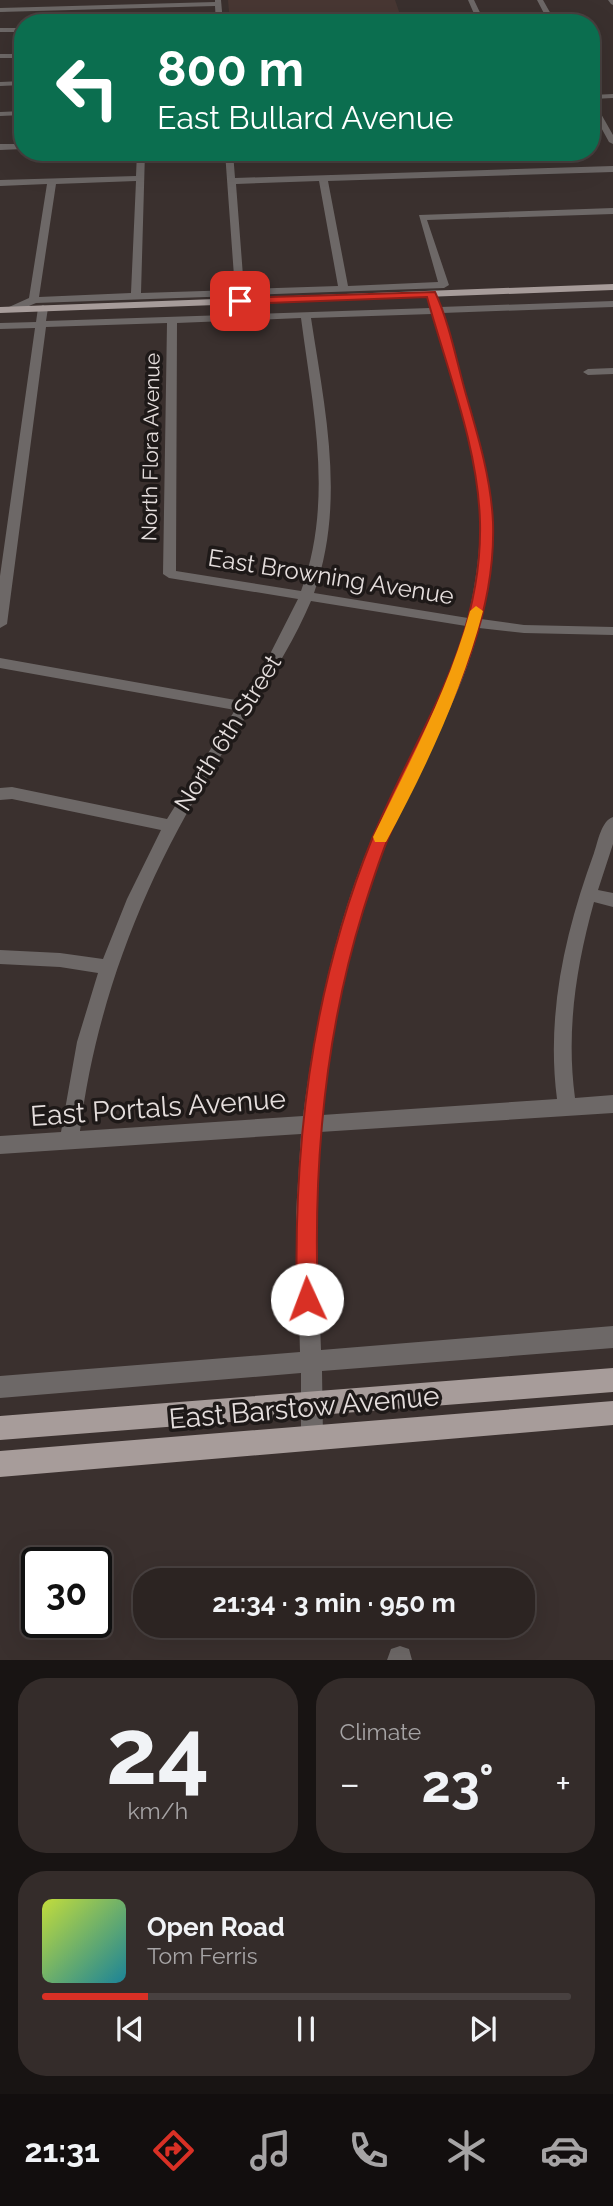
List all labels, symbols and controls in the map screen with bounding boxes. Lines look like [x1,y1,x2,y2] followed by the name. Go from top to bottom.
[157,40,304,97] text: 800 m
[42,42,133,133] icon: left
[157,99,453,136] text: East Bullard Avenue
[210,271,270,331] pin
[221,282,259,320] icon: arrive
[136,353,165,541] street label: North Flora Avenue
[206,543,456,610] street label: East Browning Avenue
[168,649,287,816] street label: North 6th Street
[29,1082,287,1133] street label: East Portals Avenue
[270,1262,344,1336] position arrow
[167,1379,441,1436] street label: East Barstow Avenue
[21,1547,112,1638] speed limit sign: 30
[212,1588,456,1618] text: 21:34 · 3 min · 950 m
[106,1698,209,1805] text: 24
[340,1718,421,1745] text: Climate
[421,1753,494,1814] text: 23°
[340,1761,360,1806] text: −
[555,1761,571,1806] text: +
[127,1797,188,1824] text: km/h
[147,1912,285,1942] text: Open Road
[147,1942,258,1969] text: Tom Ferris
[111,2010,149,2048] icon: previous
[287,2010,325,2048] icon: pause
[464,2010,502,2048] icon: next
[149,2126,198,2175] icon: directions
[246,2126,295,2175] icon: music
[344,2126,393,2175] icon: phone
[442,2126,491,2175] icon: climate
[540,2126,589,2175] icon: car
[24,2132,100,2169] text: 21:31

